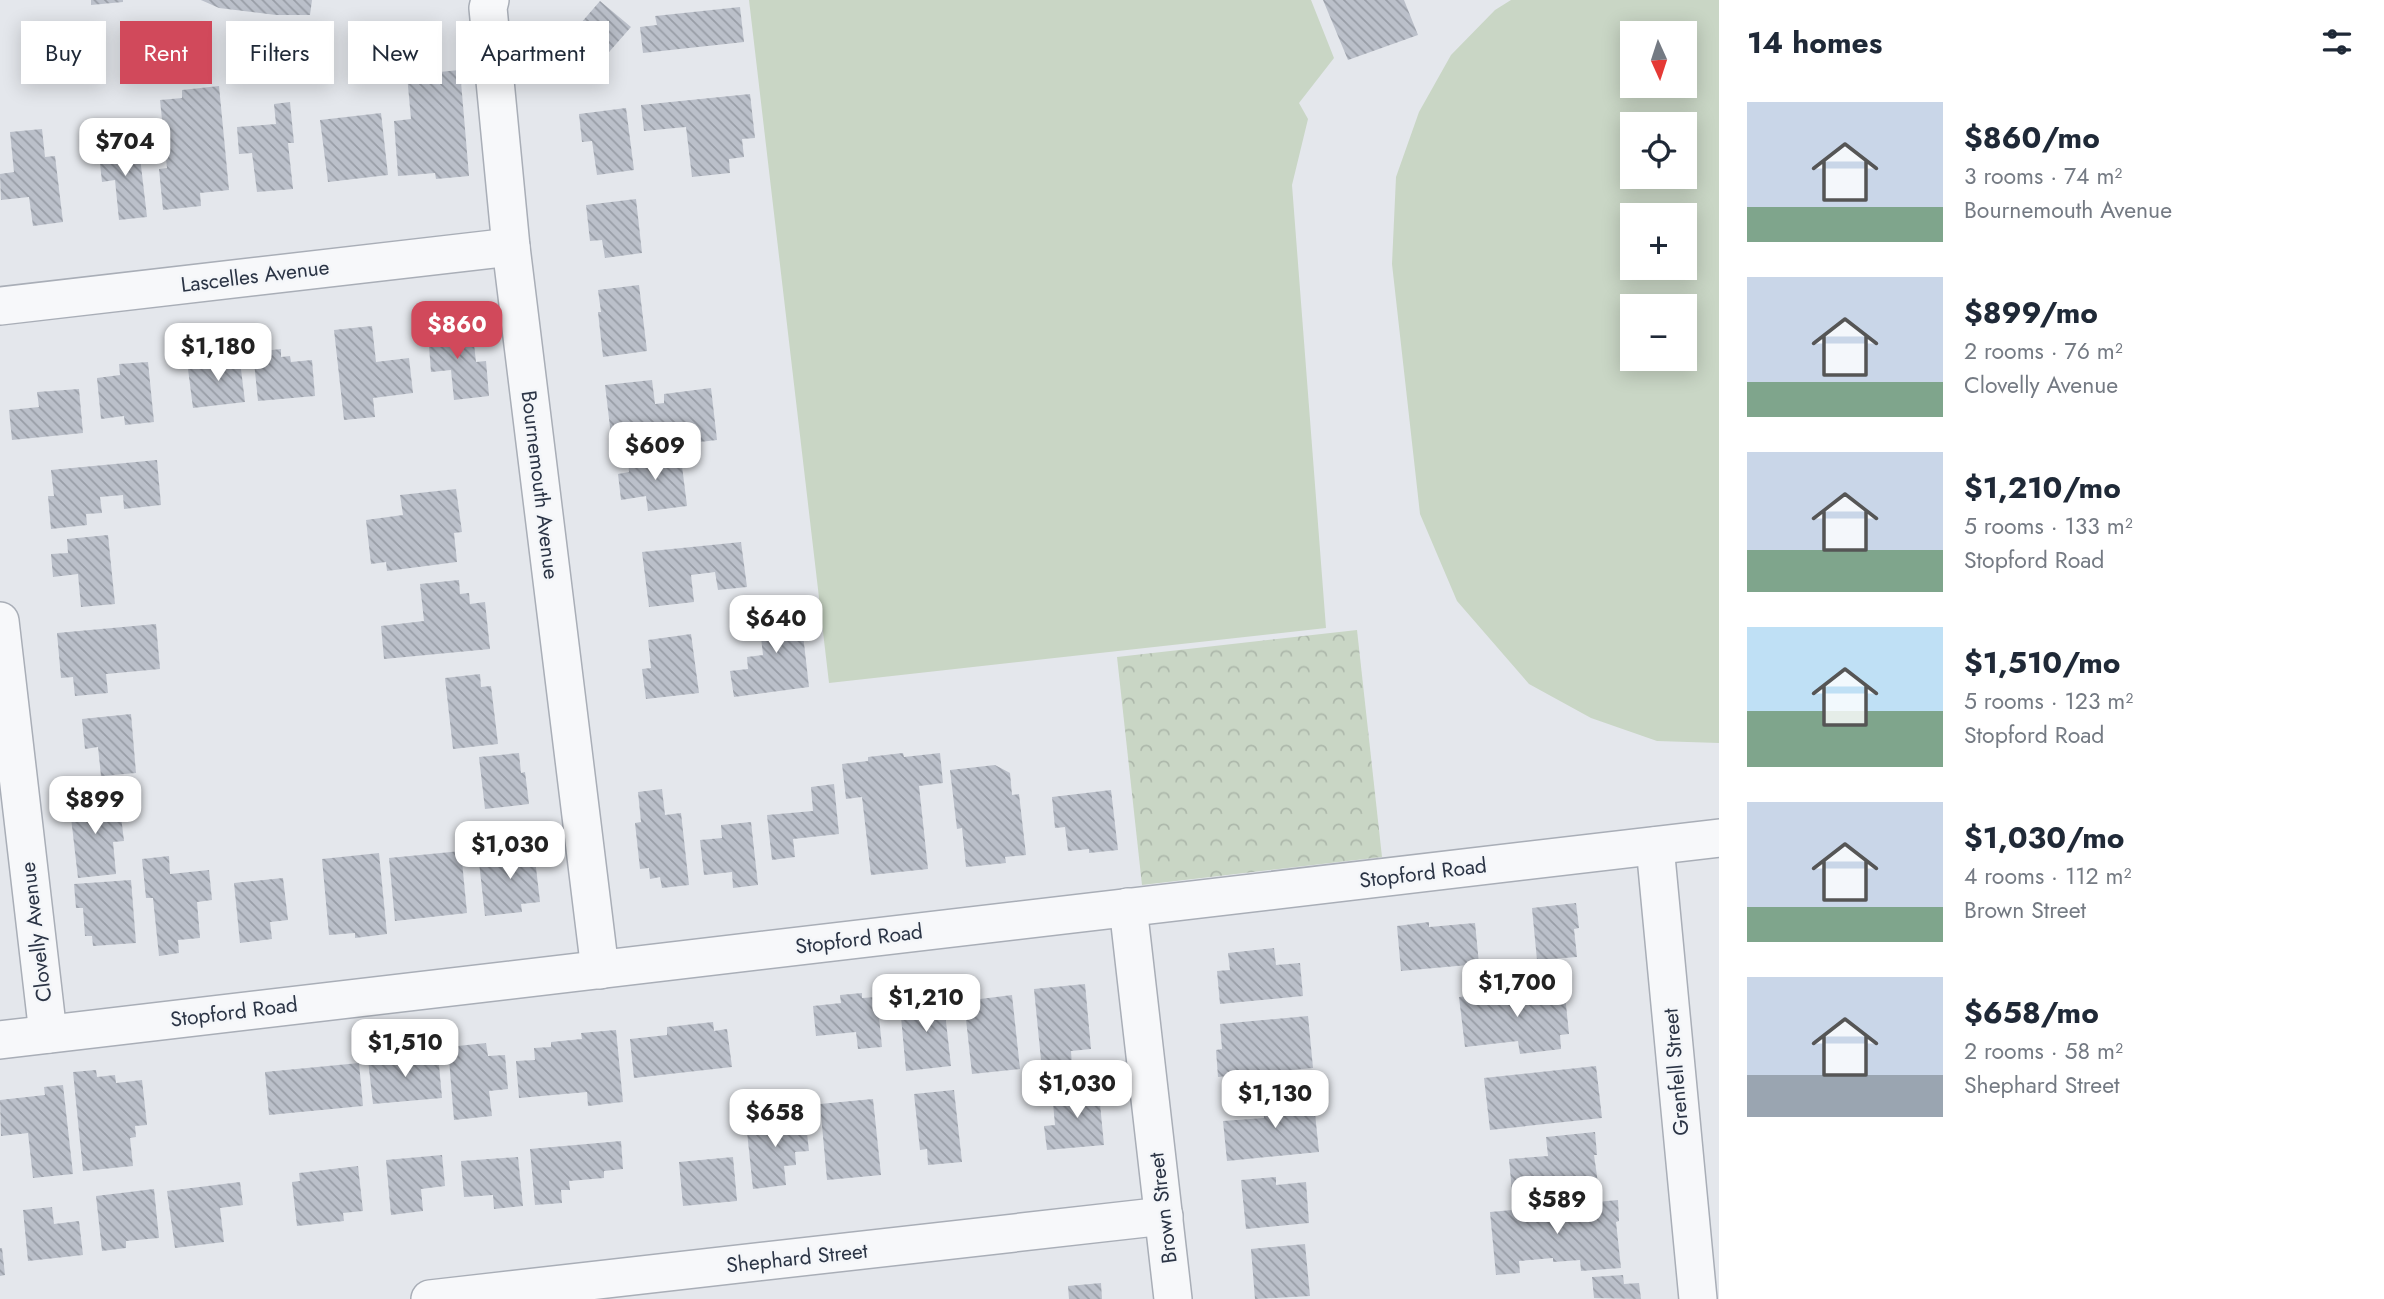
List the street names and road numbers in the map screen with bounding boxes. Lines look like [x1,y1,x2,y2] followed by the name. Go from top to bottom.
[179,252,331,300] street label: Lascelles Avenue
[514,389,566,581] street label: Bournemouth Avenue
[1358,850,1488,896] street label: Stopford Road
[13,860,59,1004] street label: Clovelly Avenue
[794,916,924,962] street label: Stopford Road
[169,989,299,1035] street label: Stopford Road
[1655,1007,1697,1137] street label: Grenfell Street
[1141,1151,1185,1265] street label: Brown Street
[725,1236,869,1280] street label: Shephard Street

